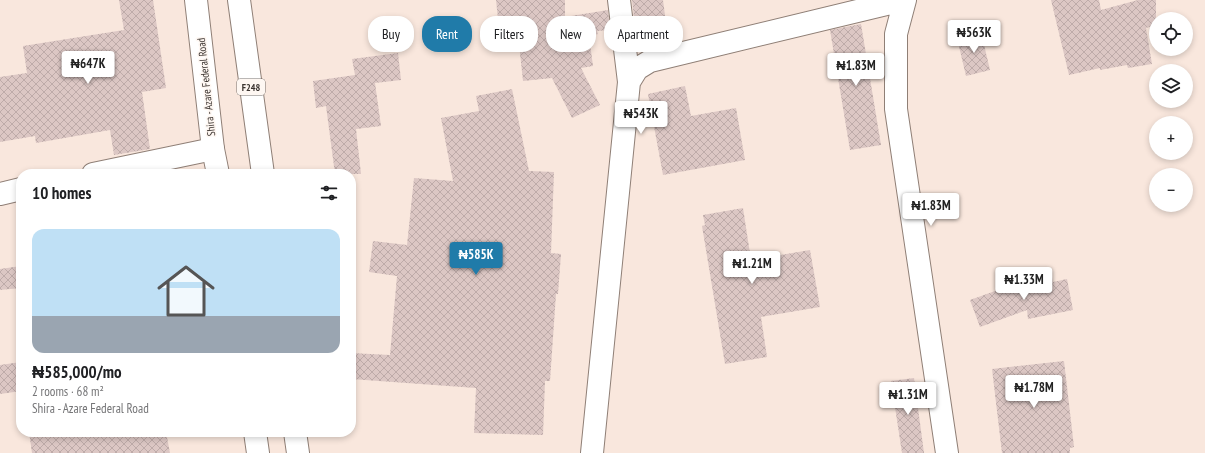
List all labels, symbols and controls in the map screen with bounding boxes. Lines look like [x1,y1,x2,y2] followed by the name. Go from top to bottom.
[1149,12,1193,212] map controls
[1149,12,1193,56] button: locate
[368,16,414,52] chip: Buy
[422,16,472,52] chip: Rent
[480,16,538,52] chip: Filters
[546,16,596,52] chip: New
[604,16,683,52] chip: Apartment
[946,20,1002,54] pin: ₦563K
[957,24,991,41] text: ₦563K
[194,37,218,137] street label: Shira - Azare Federal Road
[60,51,116,85] pin: ₦647K
[823,53,889,87] pin: ₦1.83M
[71,55,105,72] text: ₦647K
[836,57,876,74] text: ₦1.83M
[1149,64,1193,108] button: layers
[237,79,265,95] road number: F248
[613,101,669,135] pin: ₦543K
[624,105,658,122] text: ₦543K
[1149,116,1193,160] button: +
[1149,168,1193,212] button: −
[32,182,91,204] text: 10 homes
[318,182,340,204] icon: filters
[898,193,964,227] pin: ₦1.83M
[911,197,951,214] text: ₦1.83M
[448,242,504,276] pin: ₦585K
[459,246,493,263] text: ₦585K
[719,251,785,285] pin: ₦1.21M
[150,255,222,327] icon: home
[732,255,772,272] text: ₦1.21M
[991,267,1057,301] pin: ₦1.33M
[1004,271,1044,288] text: ₦1.33M
[32,361,121,383] text: ₦585,000/mo
[1001,375,1067,409] pin: ₦1.78M
[1014,379,1054,396] text: ₦1.78M
[875,382,941,416] pin: ₦1.31M
[32,383,104,400] text: 2 rooms · 68 m²
[888,386,928,403] text: ₦1.31M
[32,400,149,417] text: Shira - Azare Federal Road

